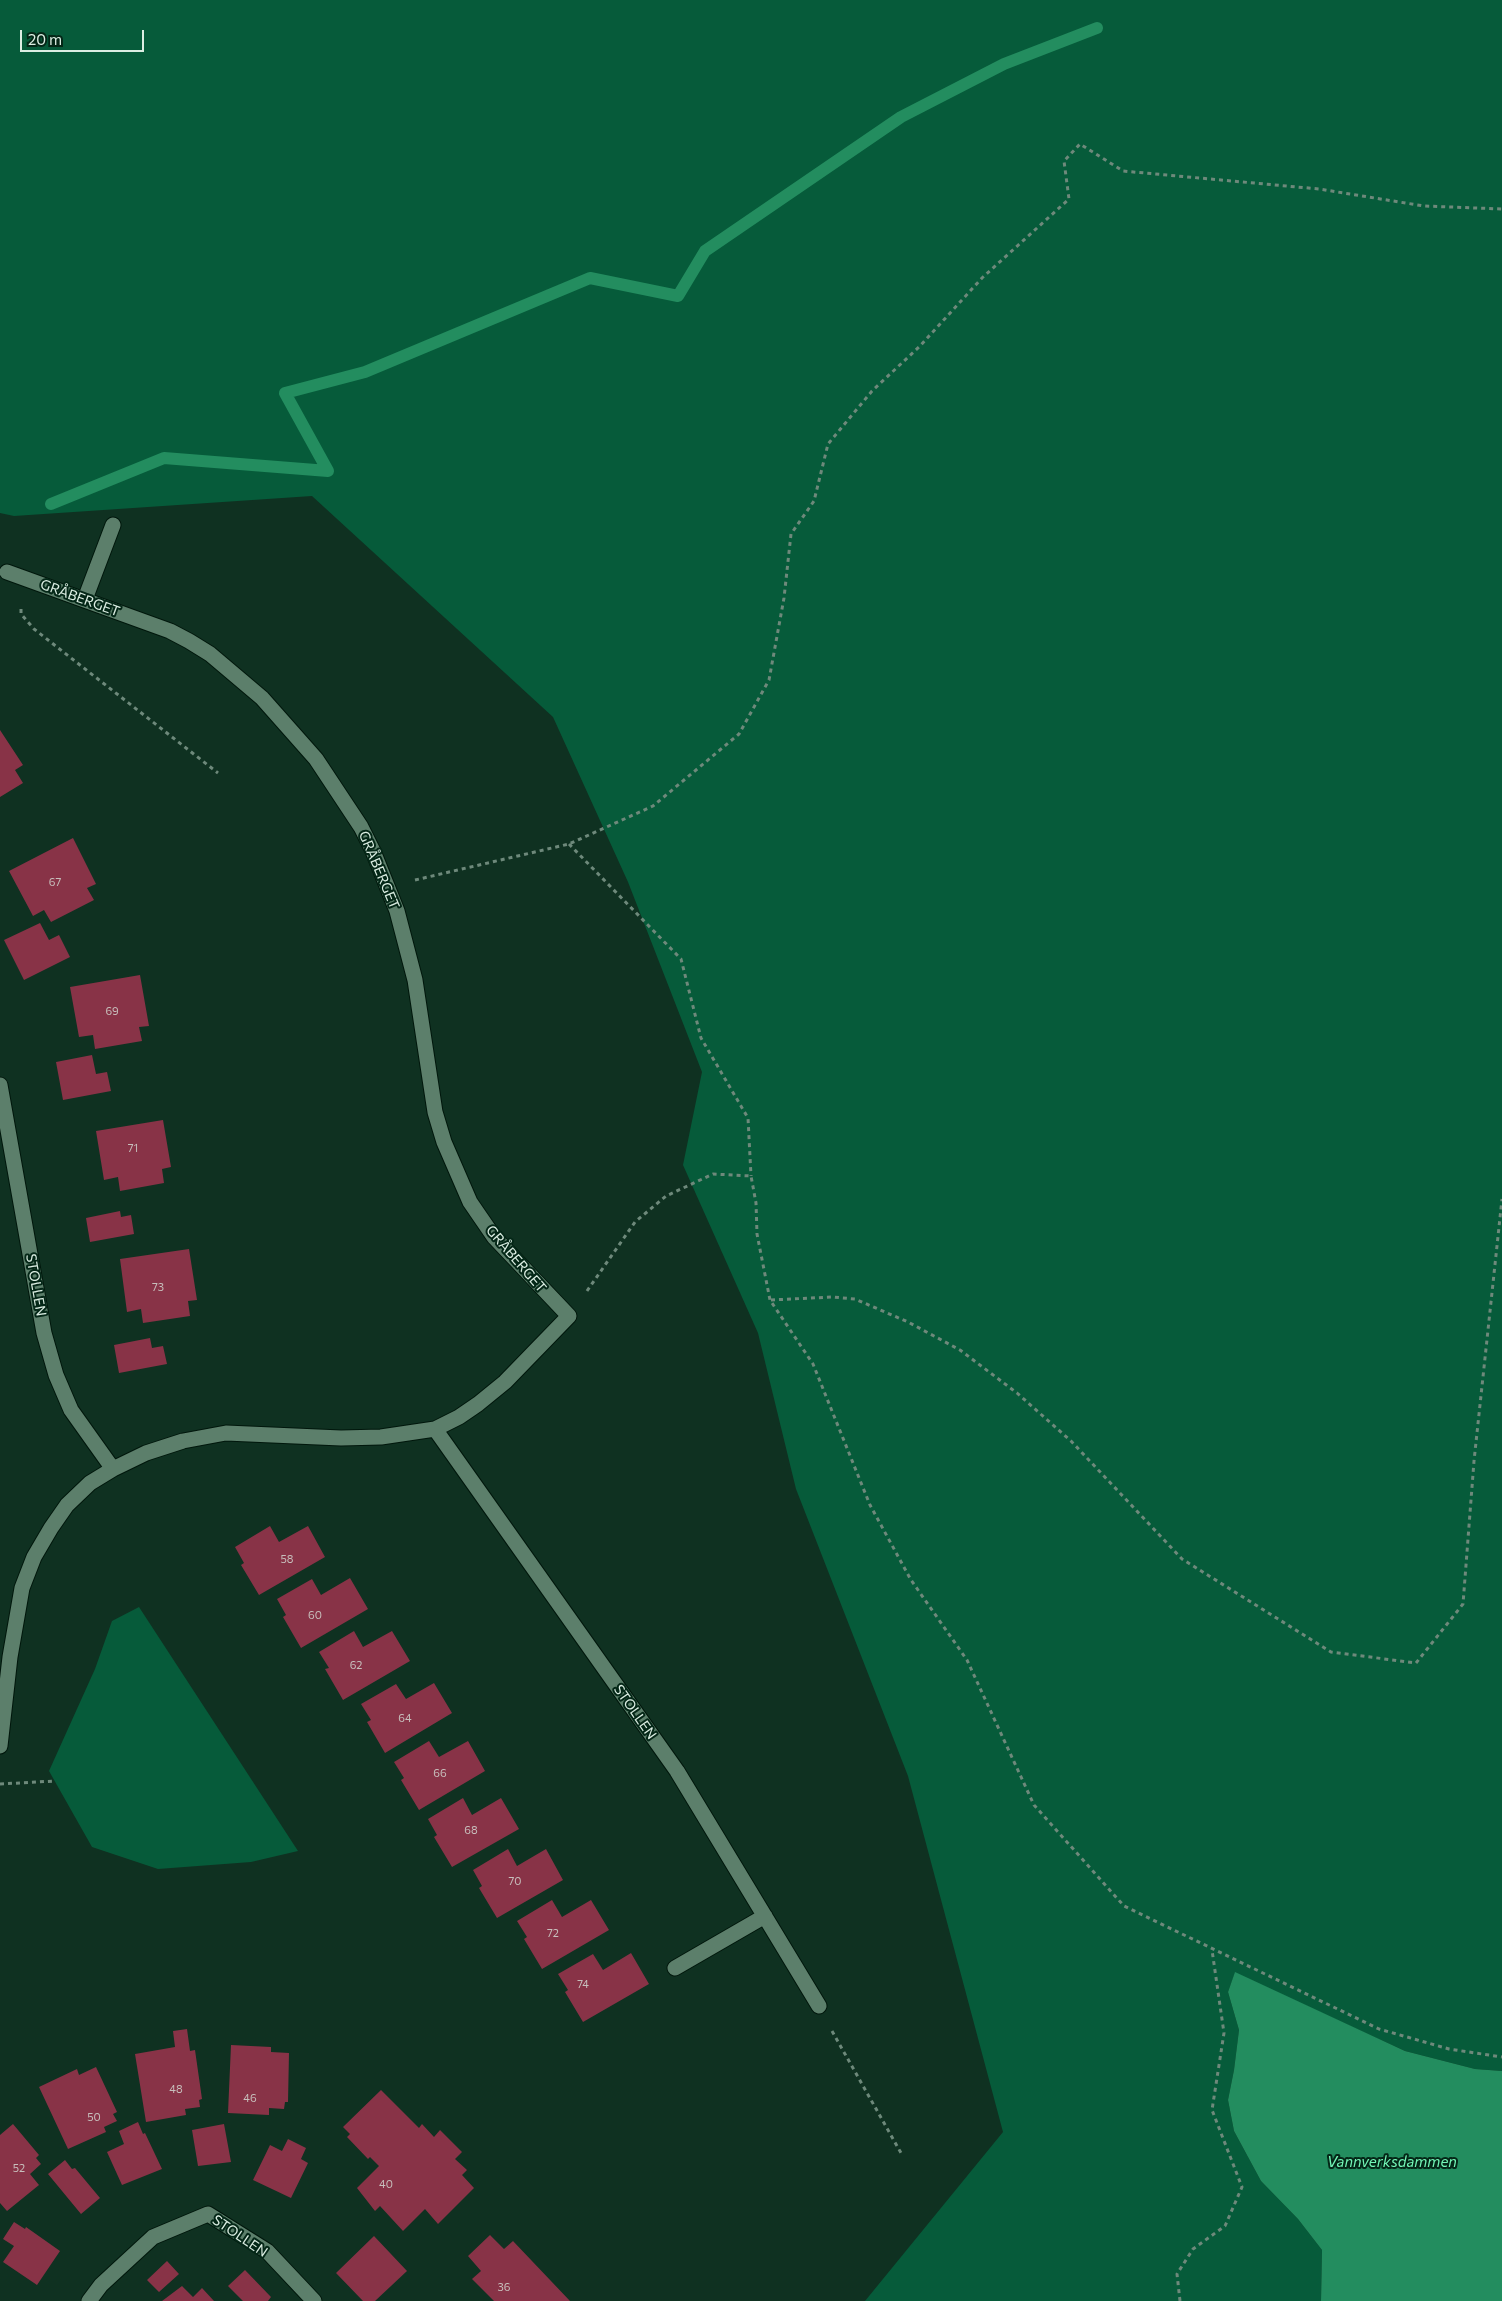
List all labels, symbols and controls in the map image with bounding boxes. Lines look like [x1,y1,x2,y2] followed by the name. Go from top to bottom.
[22,20,146,52] scale bar
[28,30,62,48] text: 20 m
[38,576,122,620] street label: GRÅBERGET
[355,828,403,912] street label: GRÅBERGET
[49,875,61,889] house number: 67
[105,1004,119,1018] house number: 69
[128,1141,138,1155] house number: 71
[482,1222,550,1296] street label: GRÅBERGET
[22,1253,50,1317] street label: STOLLEN
[152,1280,164,1294] house number: 73
[281,1552,293,1566] house number: 58
[308,1608,322,1622] house number: 60
[350,1658,362,1672] house number: 62
[610,1681,660,1743] street label: STOLLEN
[398,1711,412,1725] house number: 64
[433,1766,447,1780] house number: 66
[464,1823,478,1837] house number: 68
[509,1874,521,1888] house number: 70
[547,1926,559,1940] house number: 72
[577,1977,589,1991] house number: 74
[169,2082,183,2096] house number: 48
[243,2091,257,2105] house number: 46
[87,2110,101,2124] house number: 50
[1327,2153,1457,2171] water label: Vannverksdammen
[13,2161,25,2175] house number: 52
[379,2177,393,2191] house number: 40
[209,2211,271,2261] street label: STOLLEN
[498,2280,510,2294] house number: 36

